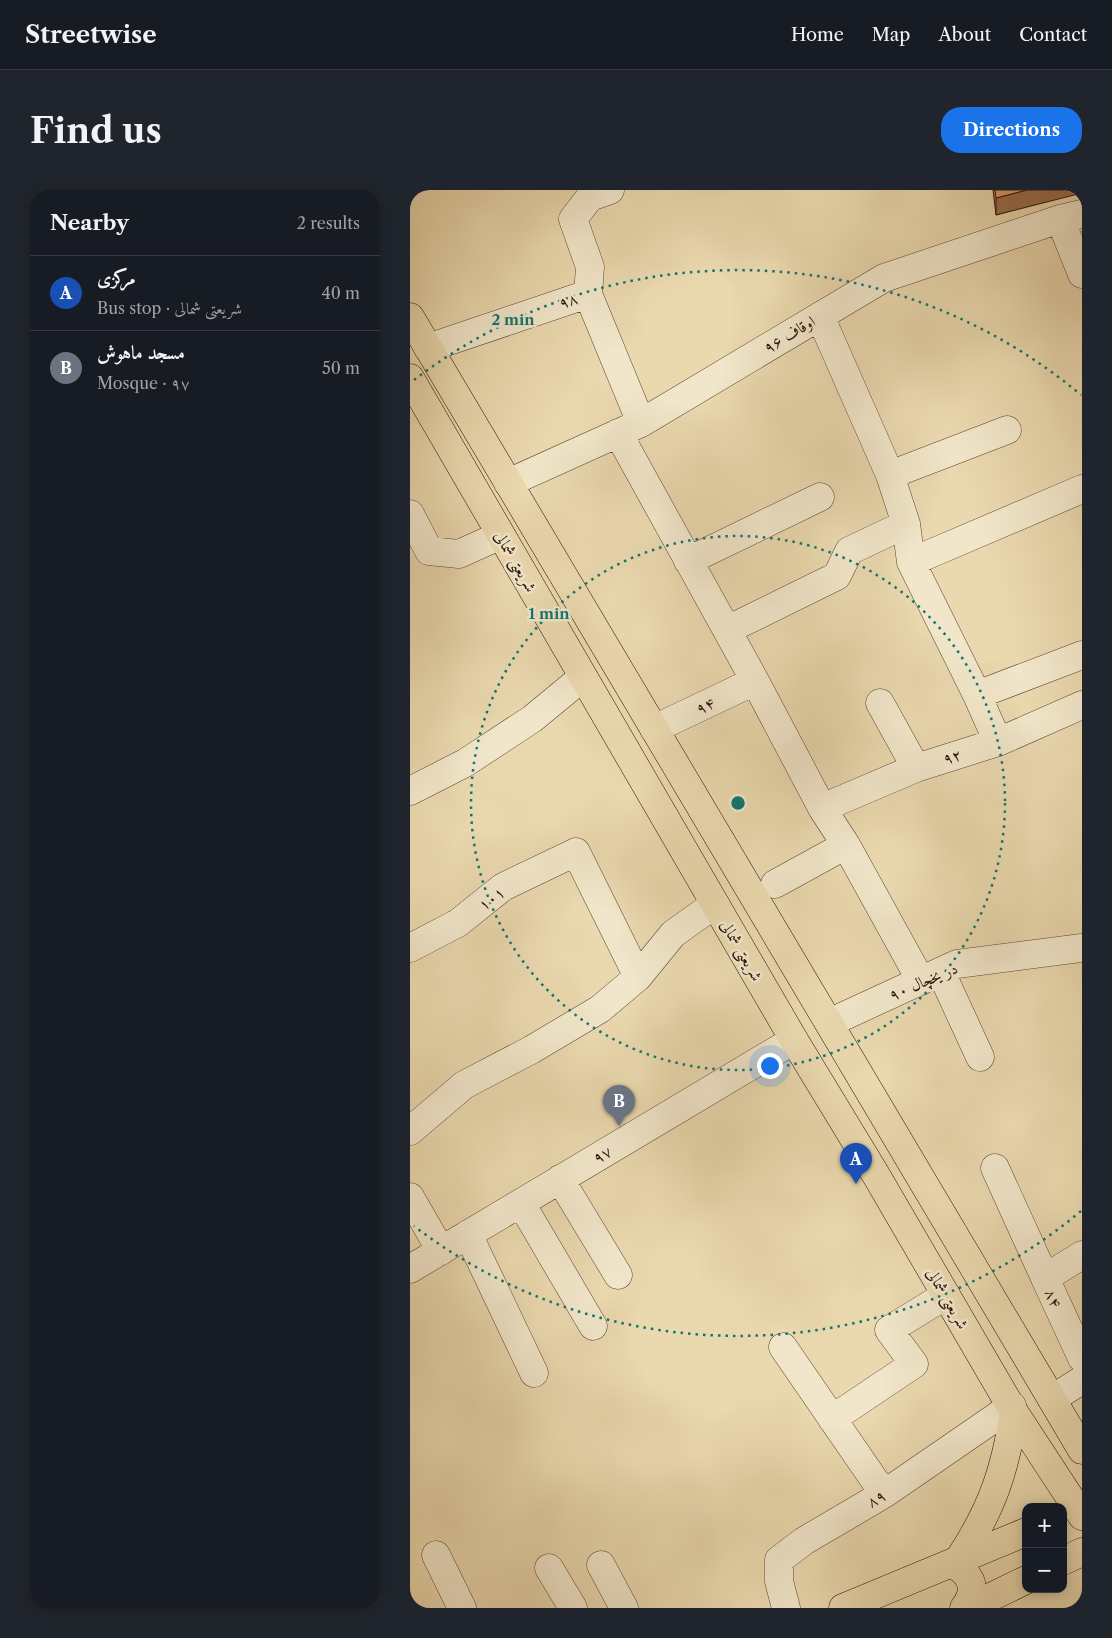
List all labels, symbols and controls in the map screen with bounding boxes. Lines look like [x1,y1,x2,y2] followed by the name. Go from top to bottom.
[25,20,157,49] text: Streetwise
[791,24,844,46] text: Home
[872,24,910,46] text: Map
[938,24,991,46] text: About
[1019,24,1087,46] text: Contact
[941,107,1082,153] button: Directions
[30,109,162,152] text: Find us
[50,210,129,235] text: Nearby
[297,213,360,233] text: 2 results
[97,266,136,289] text: مرکزی
[60,283,72,303] text: A
[321,283,360,303] text: 40 m
[556,287,580,313] street label: ۹۸
[97,298,242,318] text: Bus stop · شریعتی شمالی
[491,310,535,329] text: 2 min
[759,311,819,357] street label: اوقاف ۹۶
[97,341,185,364] text: مسجد ماهوش
[60,358,72,378] text: B
[322,358,360,378] text: 50 m
[97,373,190,393] text: Mosque · ۹۷
[489,527,542,596] street label: شریعتی شمالی
[528,604,570,623] text: 1 min
[692,692,718,718] street label: ۹۴
[940,744,964,768] street label: ۹۲
[729,794,747,812] centre of rings
[474,882,508,914] street label: ۱۰۱
[715,916,768,985] street label: شریعتی شمالی
[886,958,961,1006] street label: در یخچال ۹۰
[757,1053,783,1079] your location
[603,1085,635,1126] pin: B
[589,1141,615,1167] street label: ۹۷
[840,1143,872,1184] pin: A
[921,1264,974,1333] street label: شریعتی شمالی
[1041,1285,1067,1311] street label: ۸۴
[863,1485,889,1511] street label: ۸۹
[1022,1503,1067,1593] map controls
[1022,1503,1067,1548] button: +
[1022,1548,1067,1593] button: −

